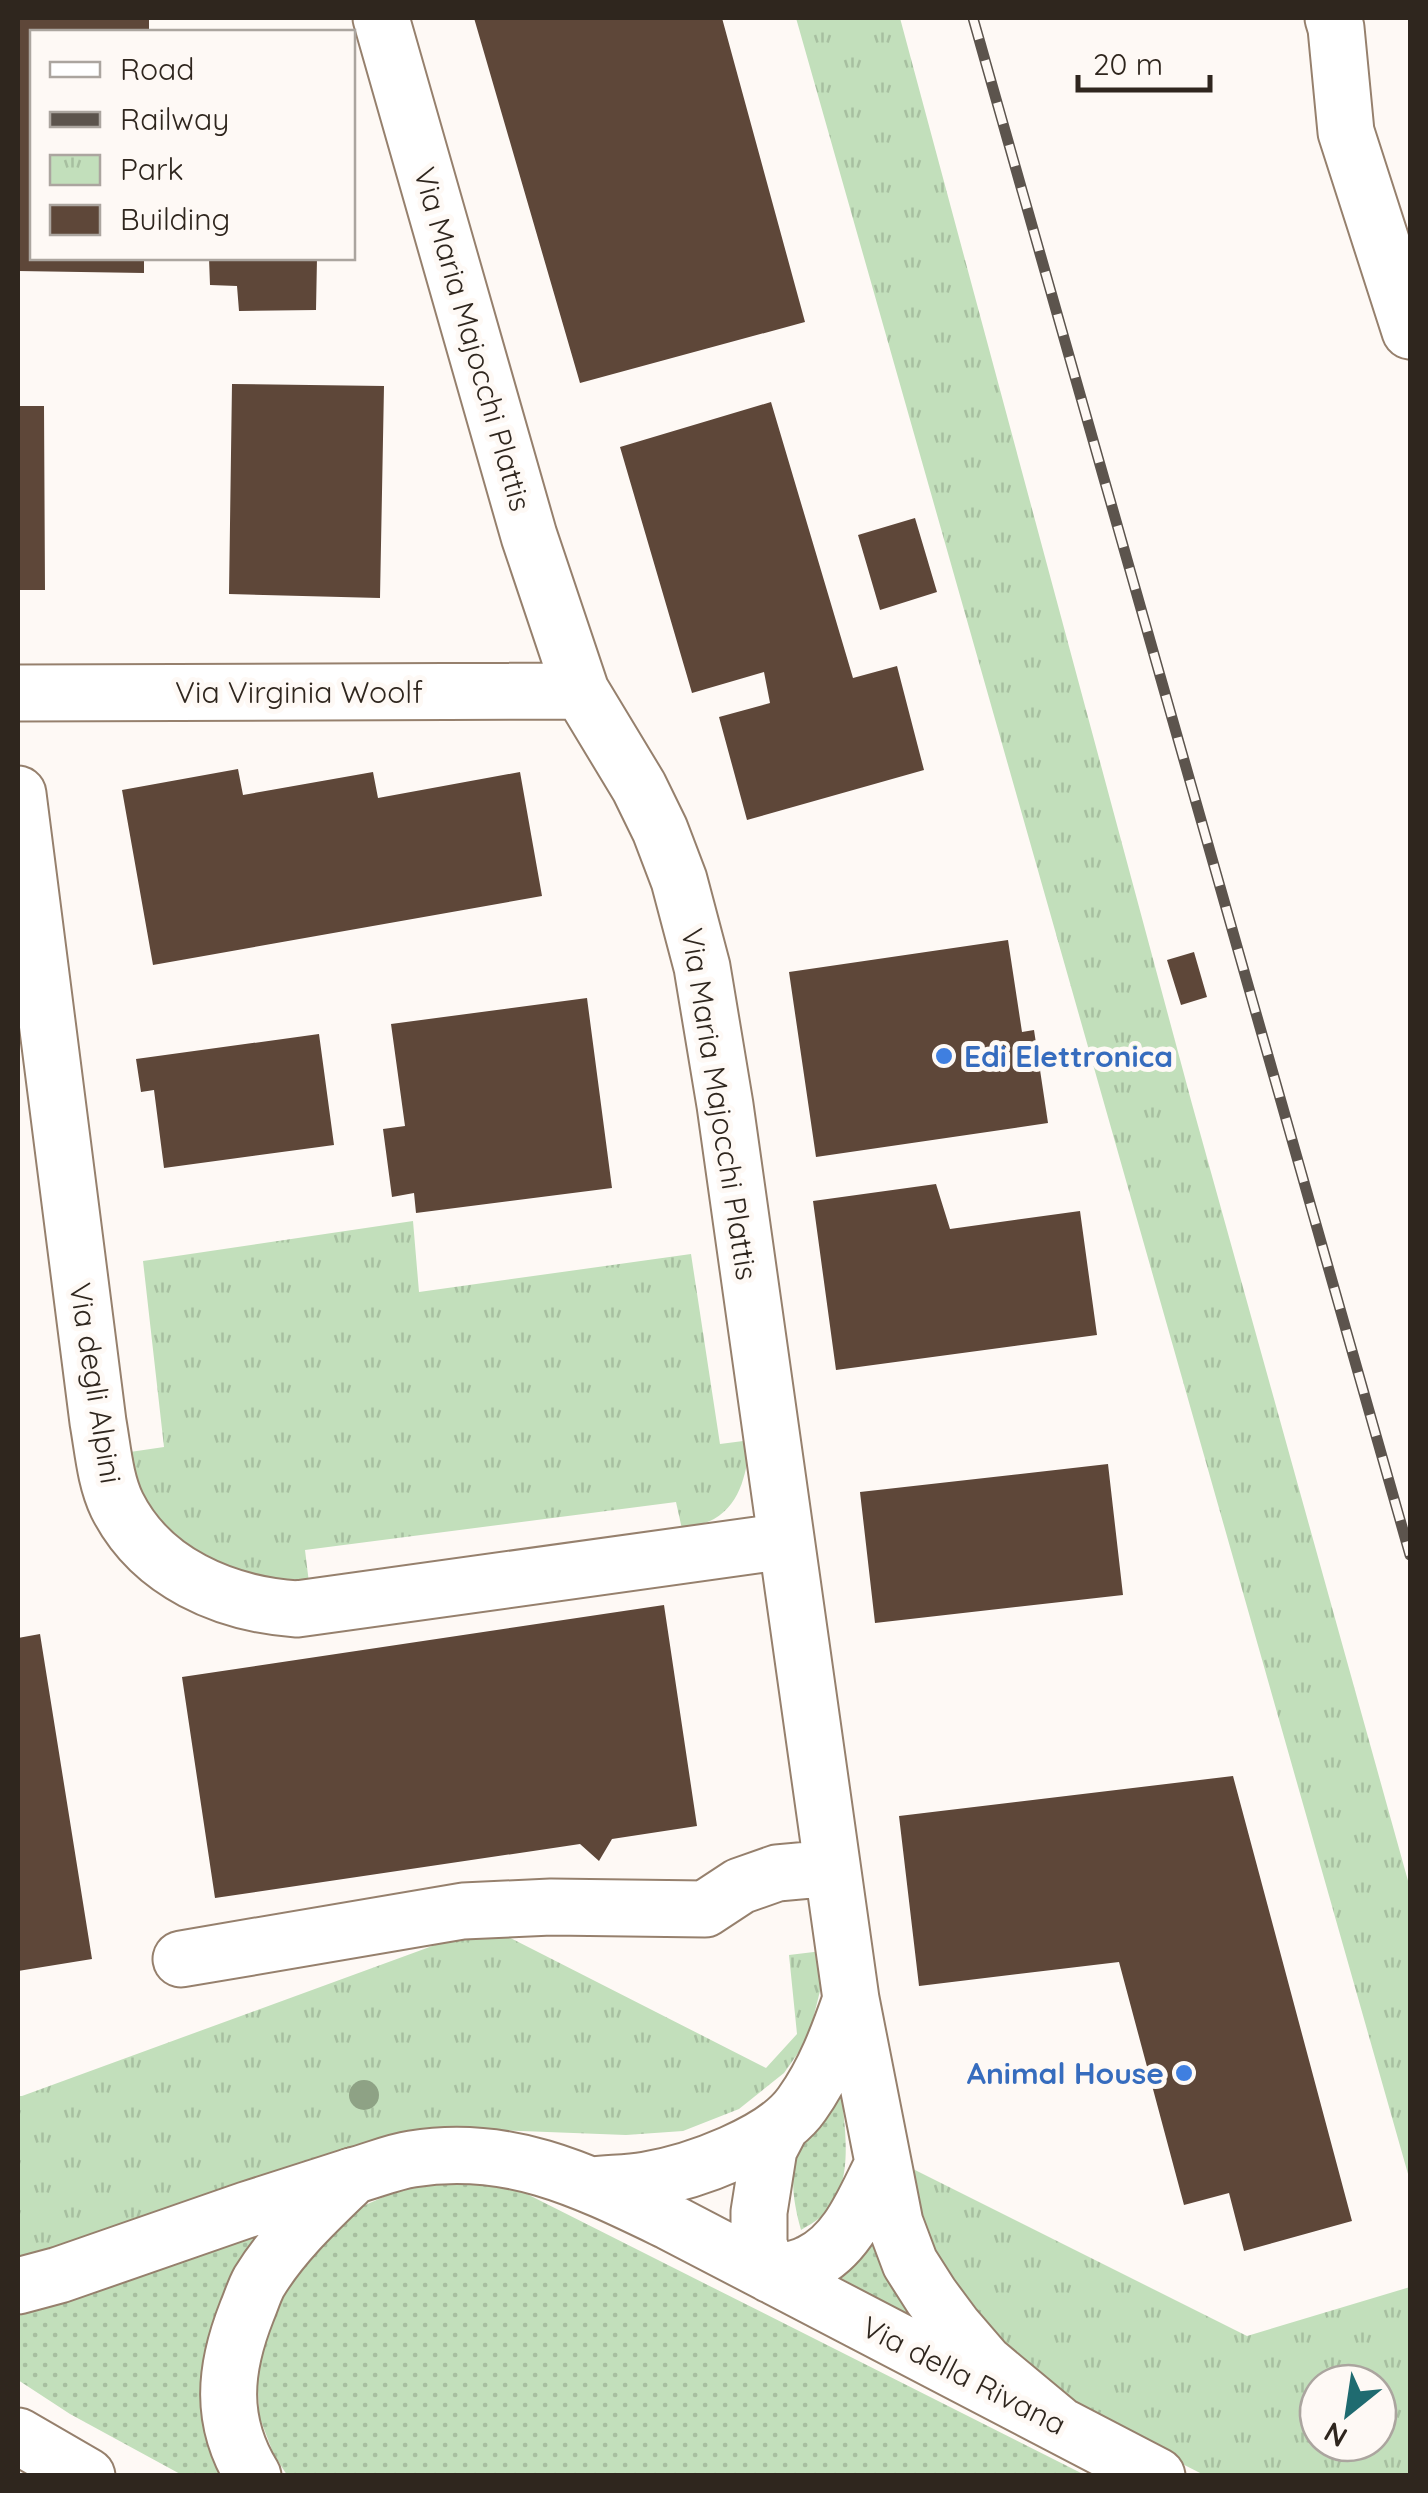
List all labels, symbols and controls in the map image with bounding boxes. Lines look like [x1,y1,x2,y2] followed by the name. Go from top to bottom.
[30,30,355,260] legend
[1078,30,1210,92] scale bar
[1093,45,1163,83] text: 20 m
[120,50,194,88] text: Road
[120,100,229,138] text: Railway
[120,150,184,188] text: Park
[406,163,540,515] street label: Via Maria Majocchi Plattis
[120,200,230,238] text: Building
[175,673,423,711] street label: Via Virginia Woolf
[673,925,767,1283] street label: Via Maria Majocchi Plattis
[964,1037,1173,1075] place label: Edi Elettronica
[933,1045,955,1067] marker: Edi Elettronica
[61,1280,131,1486] street label: Via degli Alpini
[967,2054,1164,2092] place label: Animal House
[1173,2062,1195,2084] marker: Animal House
[856,2307,1072,2443] street label: Via della Rivana
[1298,2363,1398,2463] north arrow
[1318,2415,1353,2455] text: N

